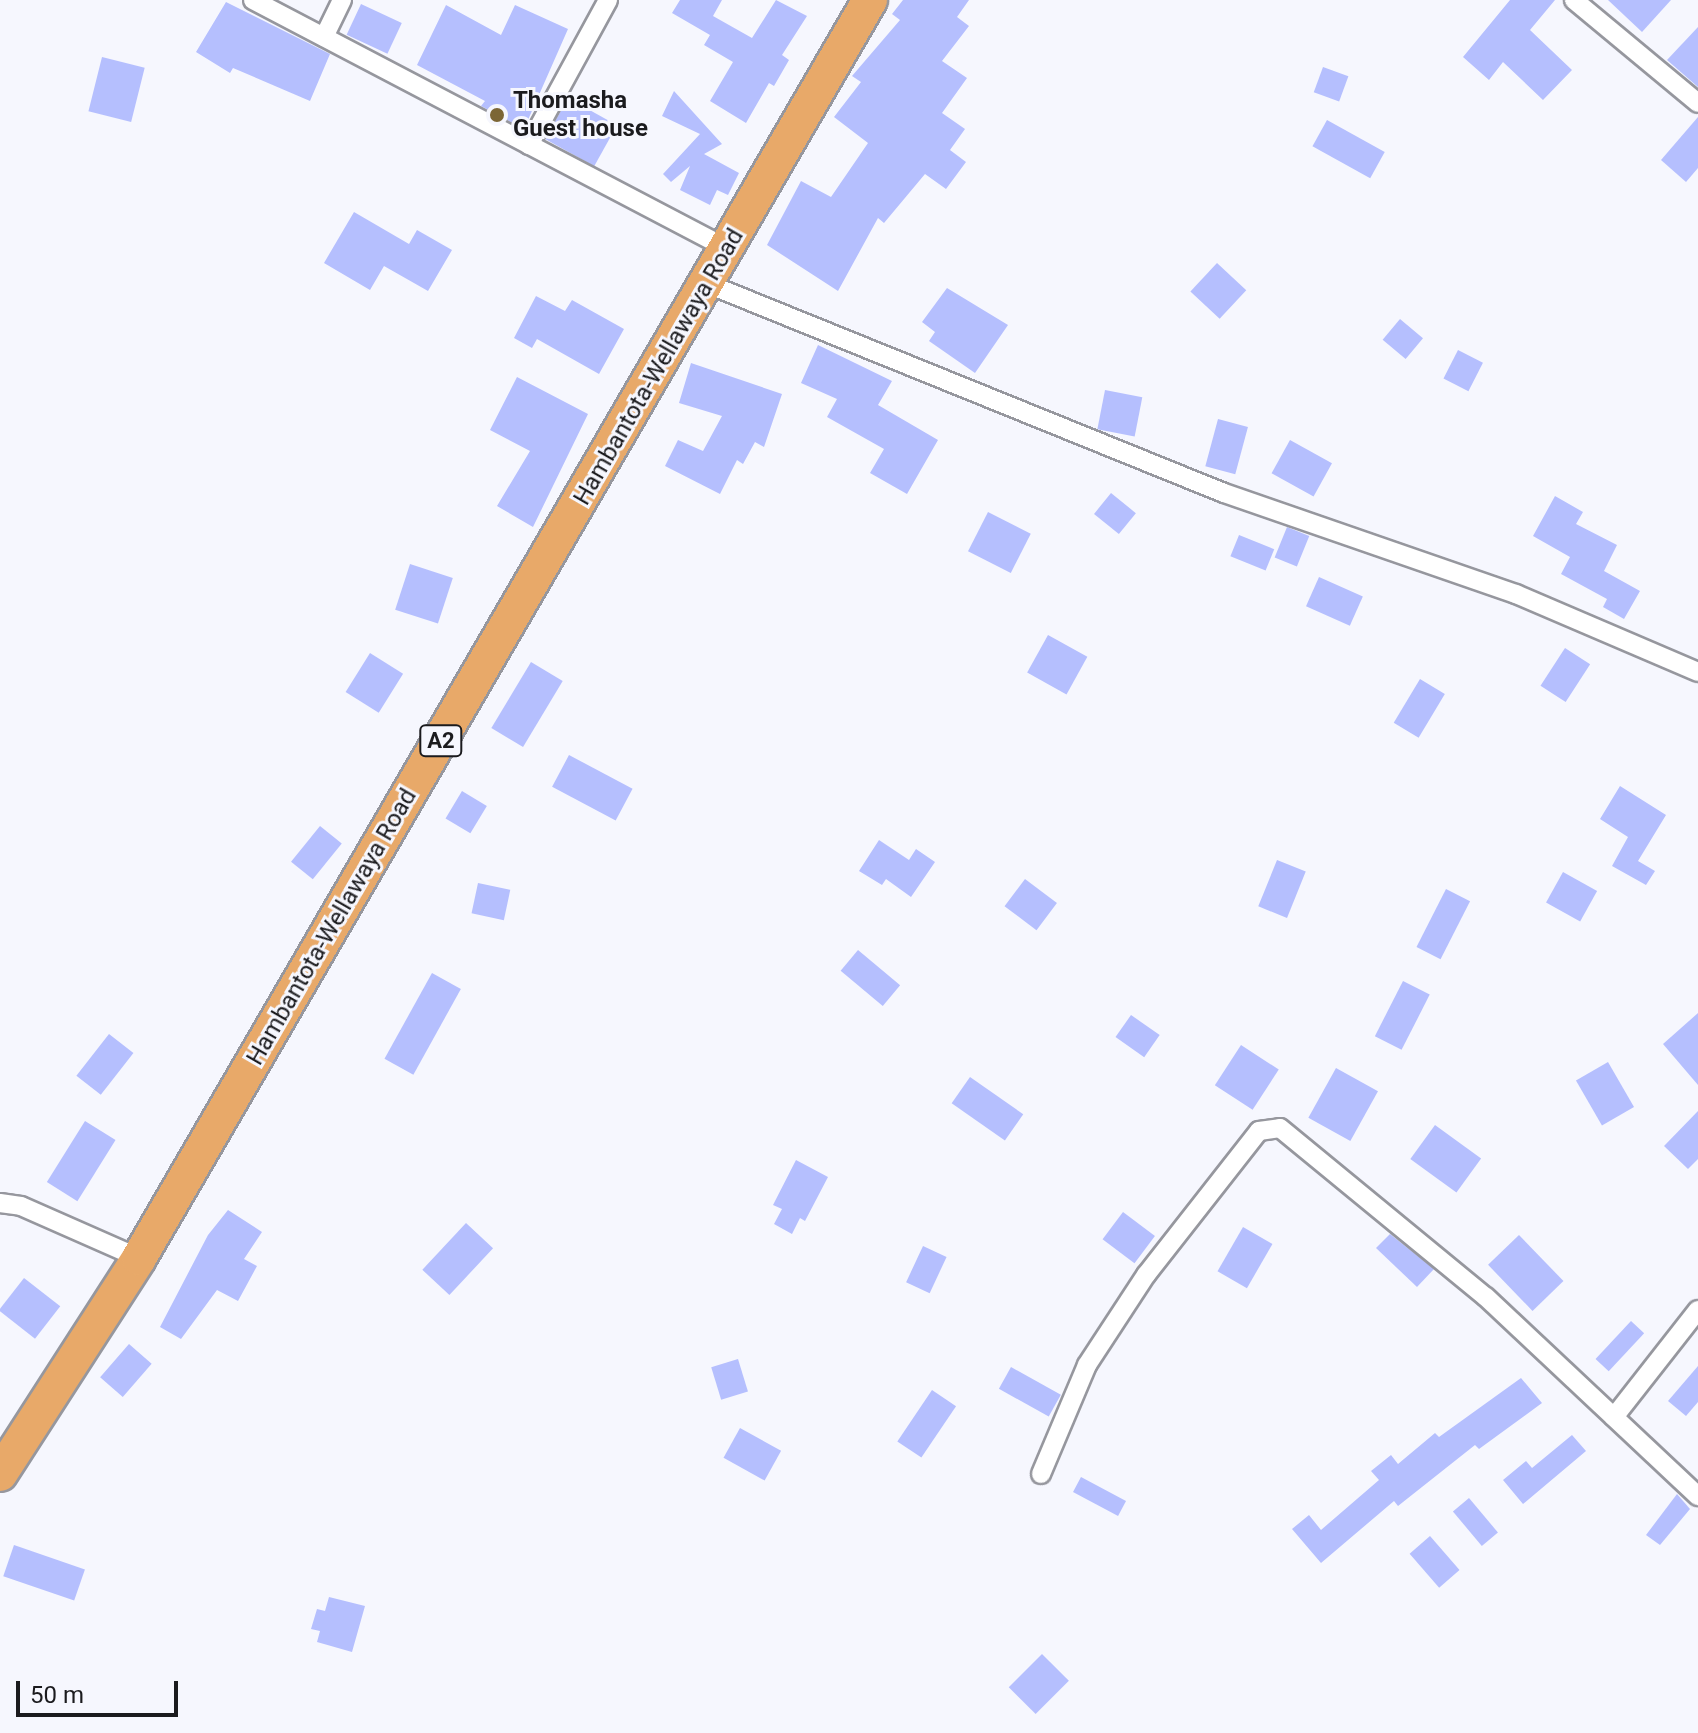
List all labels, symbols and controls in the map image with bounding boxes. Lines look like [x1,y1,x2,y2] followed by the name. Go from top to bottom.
[513,87,648,143] place label: Thomasha Guest house
[488,106,506,124] marker: Thomasha Guest house
[568,224,750,510] street label: Hambantota-Wellawaya Road
[419,723,463,759] road number: A2
[241,784,423,1070] street label: Hambantota-Wellawaya Road
[20,1665,182,1715] scale bar
[30,1681,84,1709] text: 50 m

